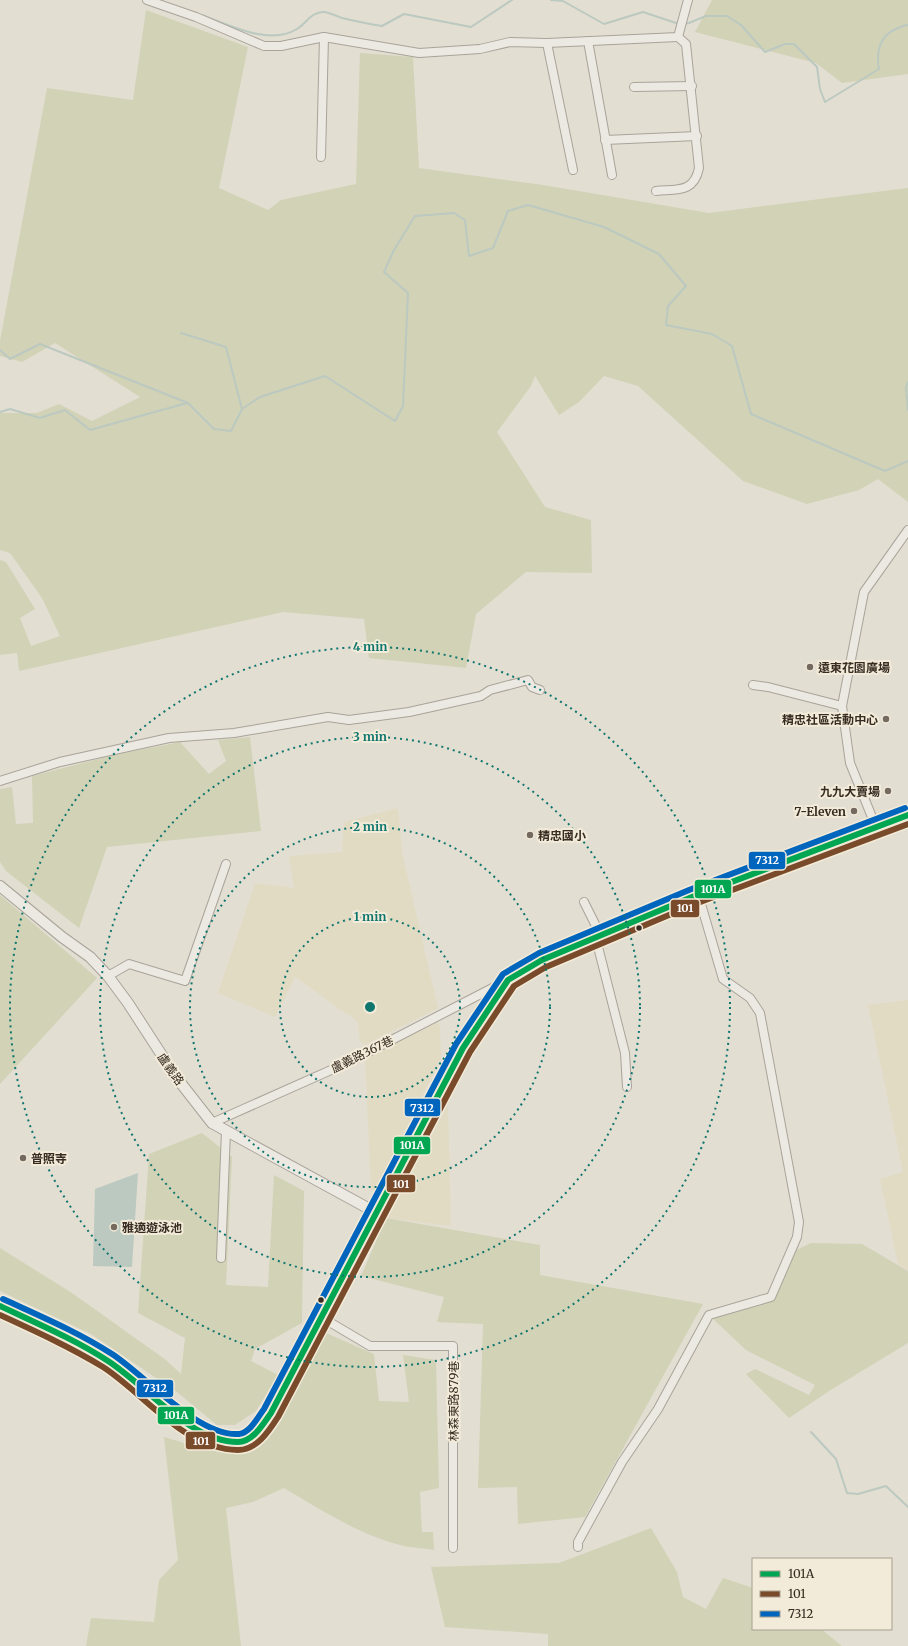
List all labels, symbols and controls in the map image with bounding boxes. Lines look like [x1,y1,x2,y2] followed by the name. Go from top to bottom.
[353,639,387,654] text: 4 min
[818,660,890,675] place label: 遠東花園廣場
[805,662,815,672] marker: 遠東花園廣場
[782,712,878,727] place label: 精忠社區活動中心
[881,714,891,724] marker: 精忠社區活動中心
[353,729,387,744] text: 3 min
[820,784,880,799] place label: 九九大賣場
[883,786,893,796] marker: 九九大賣場
[794,804,846,819] place label: 7-Eleven
[849,806,859,816] marker: 7-Eleven
[353,819,387,834] text: 2 min
[538,828,586,843] place label: 精忠國小
[525,830,535,840] marker: 精忠國小
[748,851,786,870] line badge: 7312
[755,853,779,867] text: 7312
[694,879,732,899] line badge: 101A
[701,882,726,896] text: 101A
[670,899,700,918] line badge: 101
[677,901,693,915] text: 101
[354,909,386,924] text: 1 min
[634,923,644,933] unlabelled marker
[363,1000,377,1014] centre of rings
[328,1032,396,1076] street label: 盧義路367巷
[155,1050,187,1088] street label: 盧義路
[404,1098,441,1117] line badge: 7312
[410,1101,434,1115] text: 7312
[393,1136,431,1155] line badge: 101A
[400,1138,425,1152] text: 101A
[31,1151,67,1166] place label: 普照寺
[18,1153,28,1163] marker: 普照寺
[386,1174,416,1193] line badge: 101
[393,1177,409,1191] text: 101
[122,1220,182,1235] place label: 雅適遊泳池
[109,1222,119,1232] marker: 雅適遊泳池
[316,1295,326,1305] unlabelled marker
[446,1361,461,1441] street label: 林森東路879巷
[136,1379,174,1398] line badge: 7312
[143,1381,167,1395] text: 7312
[157,1406,195,1425] line badge: 101A
[164,1408,189,1422] text: 101A
[185,1431,216,1450] line badge: 101
[193,1434,209,1448] text: 101
[752,1558,892,1630] legend
[788,1566,815,1581] text: 101A
[788,1586,806,1601] text: 101
[788,1606,813,1621] text: 7312

